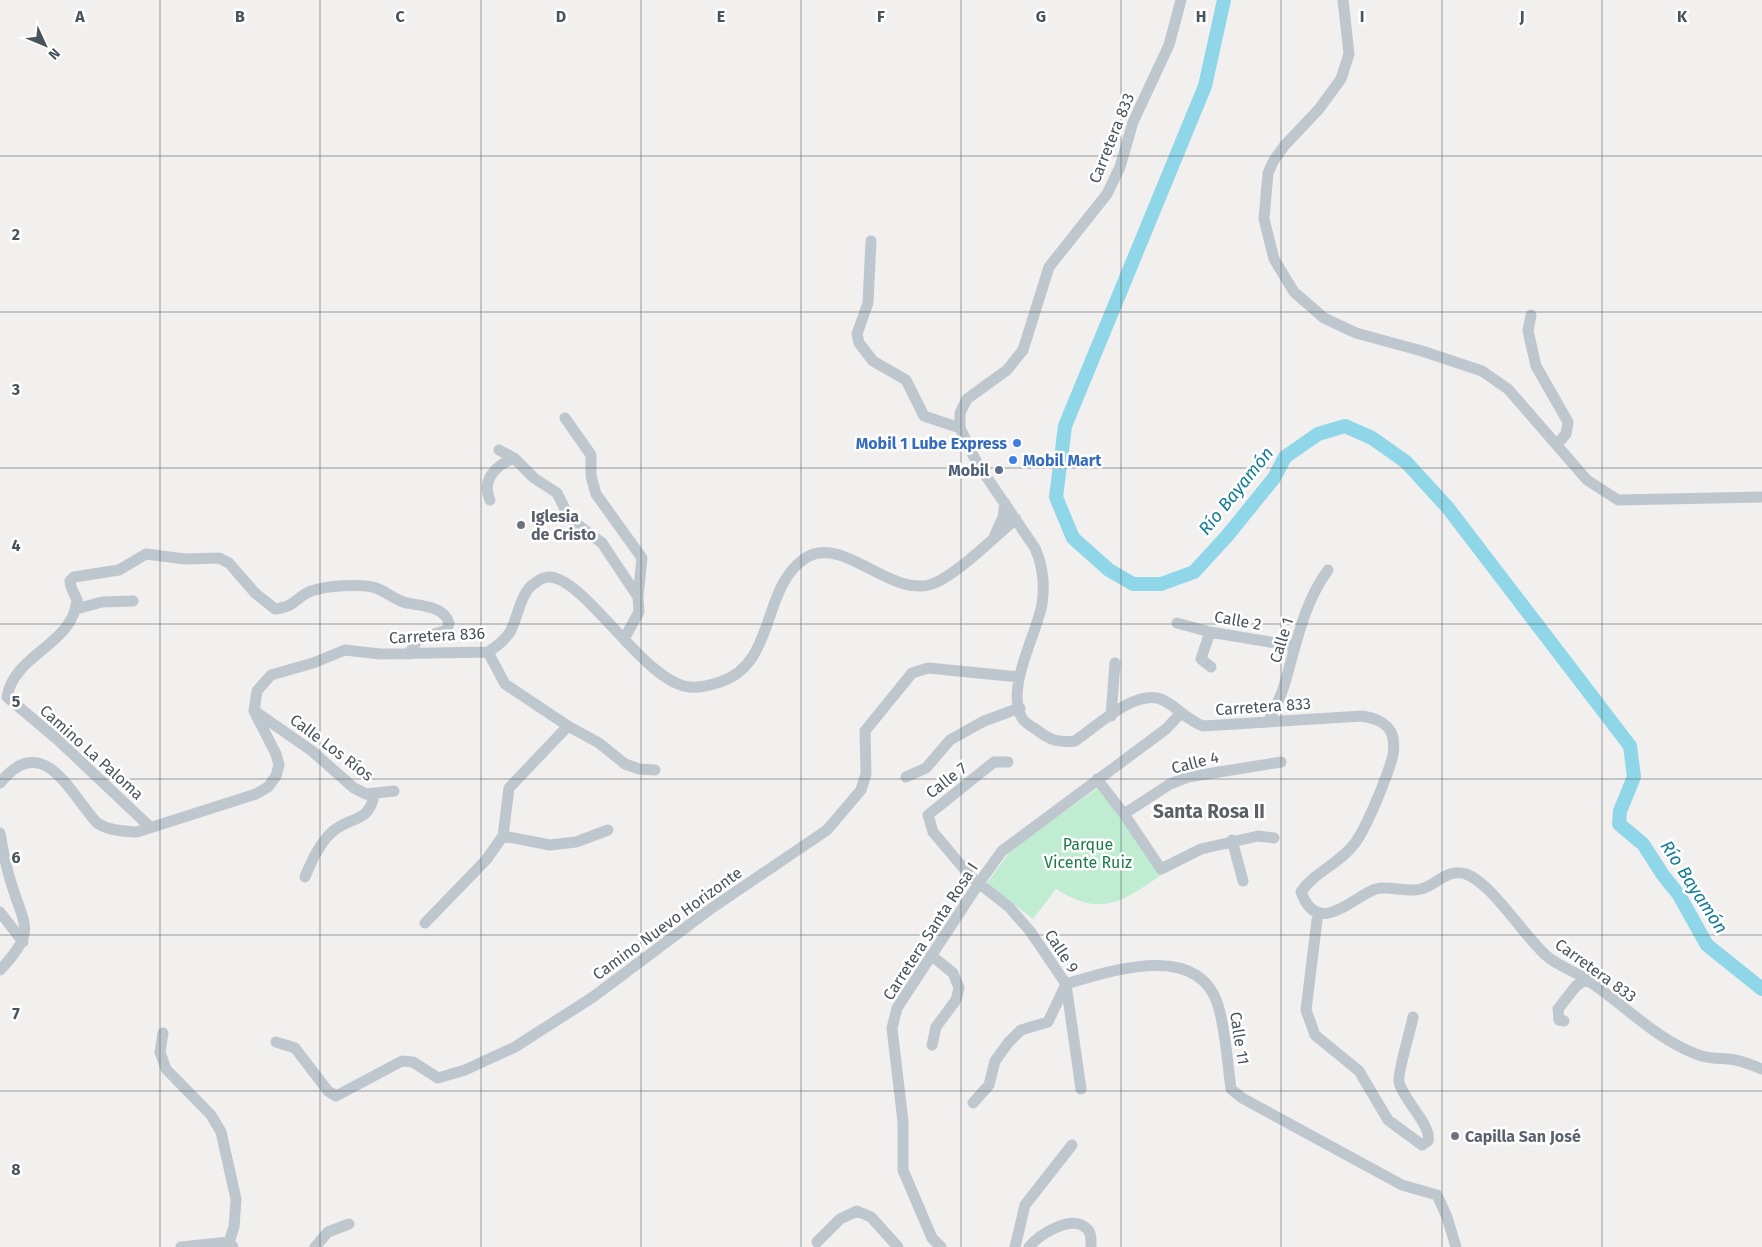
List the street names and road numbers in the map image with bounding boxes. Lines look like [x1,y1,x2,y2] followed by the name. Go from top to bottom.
[1085,90,1138,186] street label: Carretera 833
[1213,607,1263,634] street label: Calle 2
[1266,615,1297,665] street label: Calle 1
[388,623,486,648] street label: Carretera 836
[1215,694,1311,719] street label: Carretera 833
[36,701,147,804] street label: Camino La Paloma
[286,710,377,785] street label: Calle Los Ríos
[1169,747,1221,778] street label: Calle 4
[922,759,971,802] street label: Calle 7
[879,859,982,1004] street label: Carretera Santa Rosa I
[589,863,746,984] street label: Camino Nuevo Horizonte
[1041,926,1083,977] street label: Calle 9
[1551,935,1640,1006] street label: Carretera 833
[1226,1010,1253,1066] street label: Calle 11

